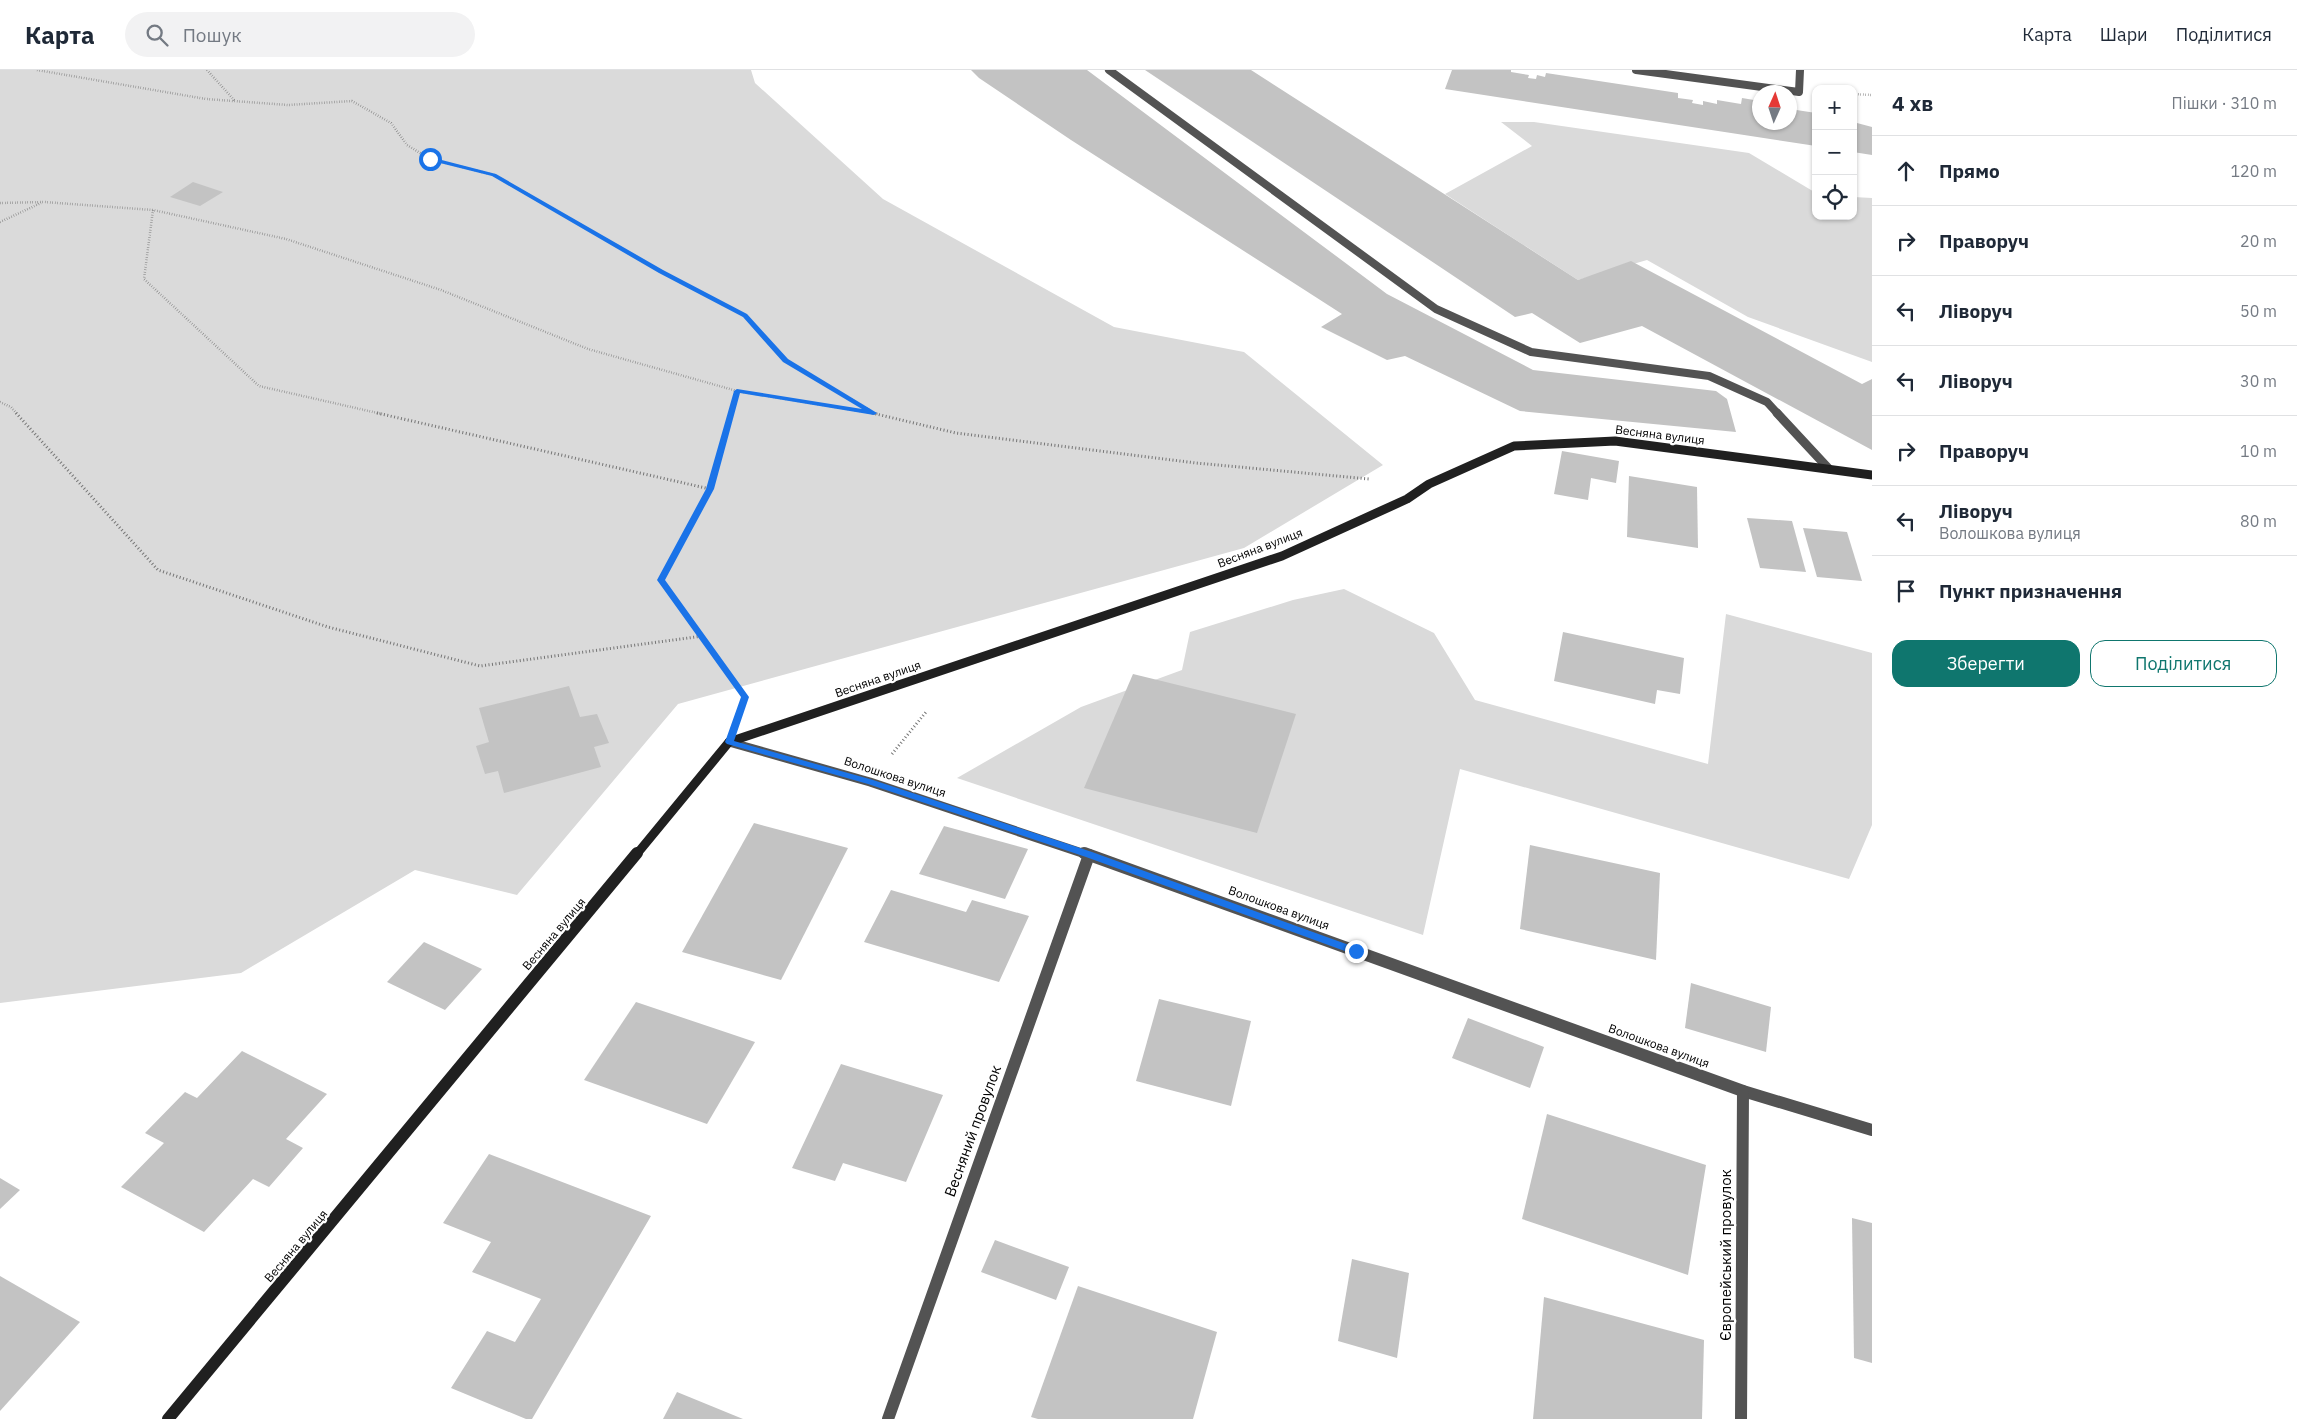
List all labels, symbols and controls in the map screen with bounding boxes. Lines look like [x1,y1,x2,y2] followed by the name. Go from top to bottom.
[125,12,475,57] search box
[25,19,95,51] text: Карта
[143,21,171,49] icon: search
[183,23,242,47] text: Пошук
[2022,23,2072,46] text: Карта
[2100,23,2148,46] text: Шари
[2176,23,2272,46] text: Поділитися
[1752,85,1797,130] north arrow
[1812,85,1857,220] map controls
[1812,85,1857,130] button: +
[1892,89,1933,117] text: 4 хв
[2172,93,2277,113] text: Пішки · 310 m
[1812,130,1857,175] button: −
[419,148,442,171] route start
[1892,157,1920,185] icon: ahead
[1939,159,2000,183] text: Прямо
[2230,161,2277,181] text: 120 m
[1812,175,1857,220] button: locate
[1892,227,1920,255] icon: right
[1939,229,2029,253] text: Праворуч
[2240,231,2277,251] text: 20 m
[1892,297,1920,325] icon: left
[1939,299,2013,323] text: Ліворуч
[2240,301,2277,321] text: 50 m
[1892,367,1920,395] icon: left
[1939,369,2013,393] text: Ліворуч
[2240,371,2277,391] text: 30 m
[1614,422,1706,447] street label: Весняна вулиця
[1892,437,1920,465] icon: right
[1939,439,2029,463] text: Праворуч
[2240,441,2277,461] text: 10 m
[1939,499,2013,523] text: Ліворуч
[1892,507,1920,535] icon: left
[2240,511,2277,531] text: 80 m
[1939,523,2081,543] text: Волошкова вулиця
[1215,524,1305,571] street label: Весняна вулиця
[1892,577,1920,605] icon: arrive
[1939,579,2122,603] text: Пункт призначення
[1892,640,2080,687] button: Зберегти
[2090,640,2277,687] button: Поділитися
[833,657,923,700] street label: Весняна вулиця
[842,753,948,800] street label: Волошкова вулиця
[1227,882,1332,933] street label: Волошкова вулиця
[519,894,588,973] street label: Весняна вулиця
[1345,940,1368,963] route end
[1607,1020,1712,1071] street label: Волошкова вулиця
[940,1062,1005,1199] street label: Весняний провулок
[1716,1169,1735,1341] street label: Європейський провулок
[261,1206,330,1285] street label: Весняна вулиця

